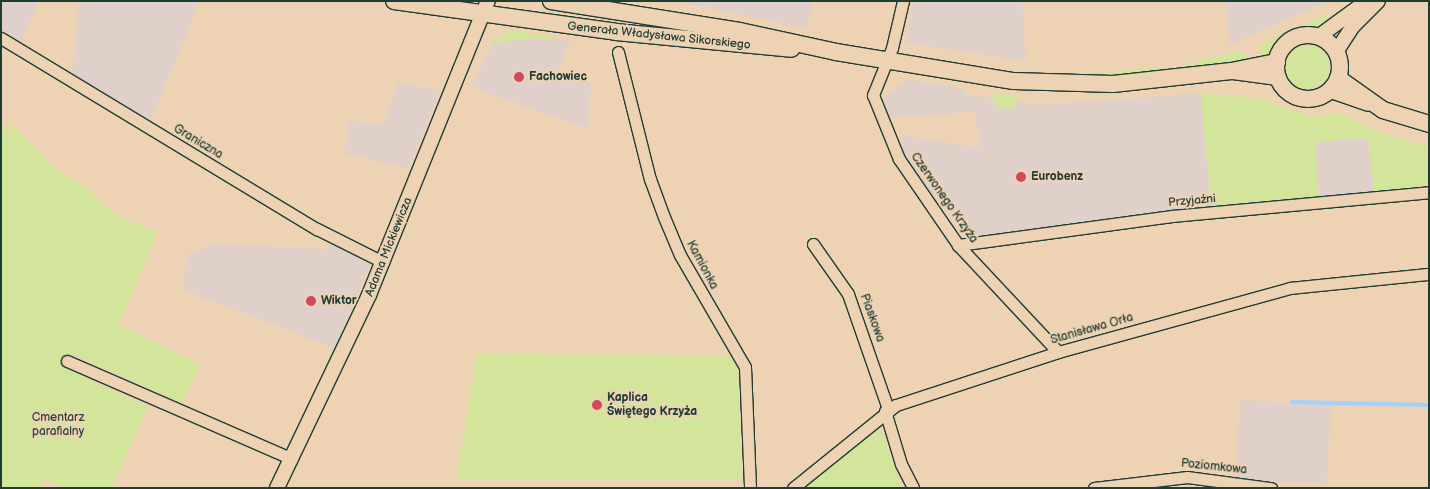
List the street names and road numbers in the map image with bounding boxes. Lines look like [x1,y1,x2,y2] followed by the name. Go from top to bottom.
[566,19,752,53] street label: Generała Władysława Sikorskiego
[171,122,225,162] street label: Graniczna
[907,150,981,246] street label: Czerwonego Krzyża
[1168,192,1216,210] street label: Przyjaźni
[363,195,415,299] street label: Adama Mickiewicza
[683,238,721,292] street label: Kamionka
[857,292,887,344] street label: Piaskowa
[1049,310,1135,348] street label: Stanisława Orła
[1180,456,1248,478] street label: Poziomkowa

